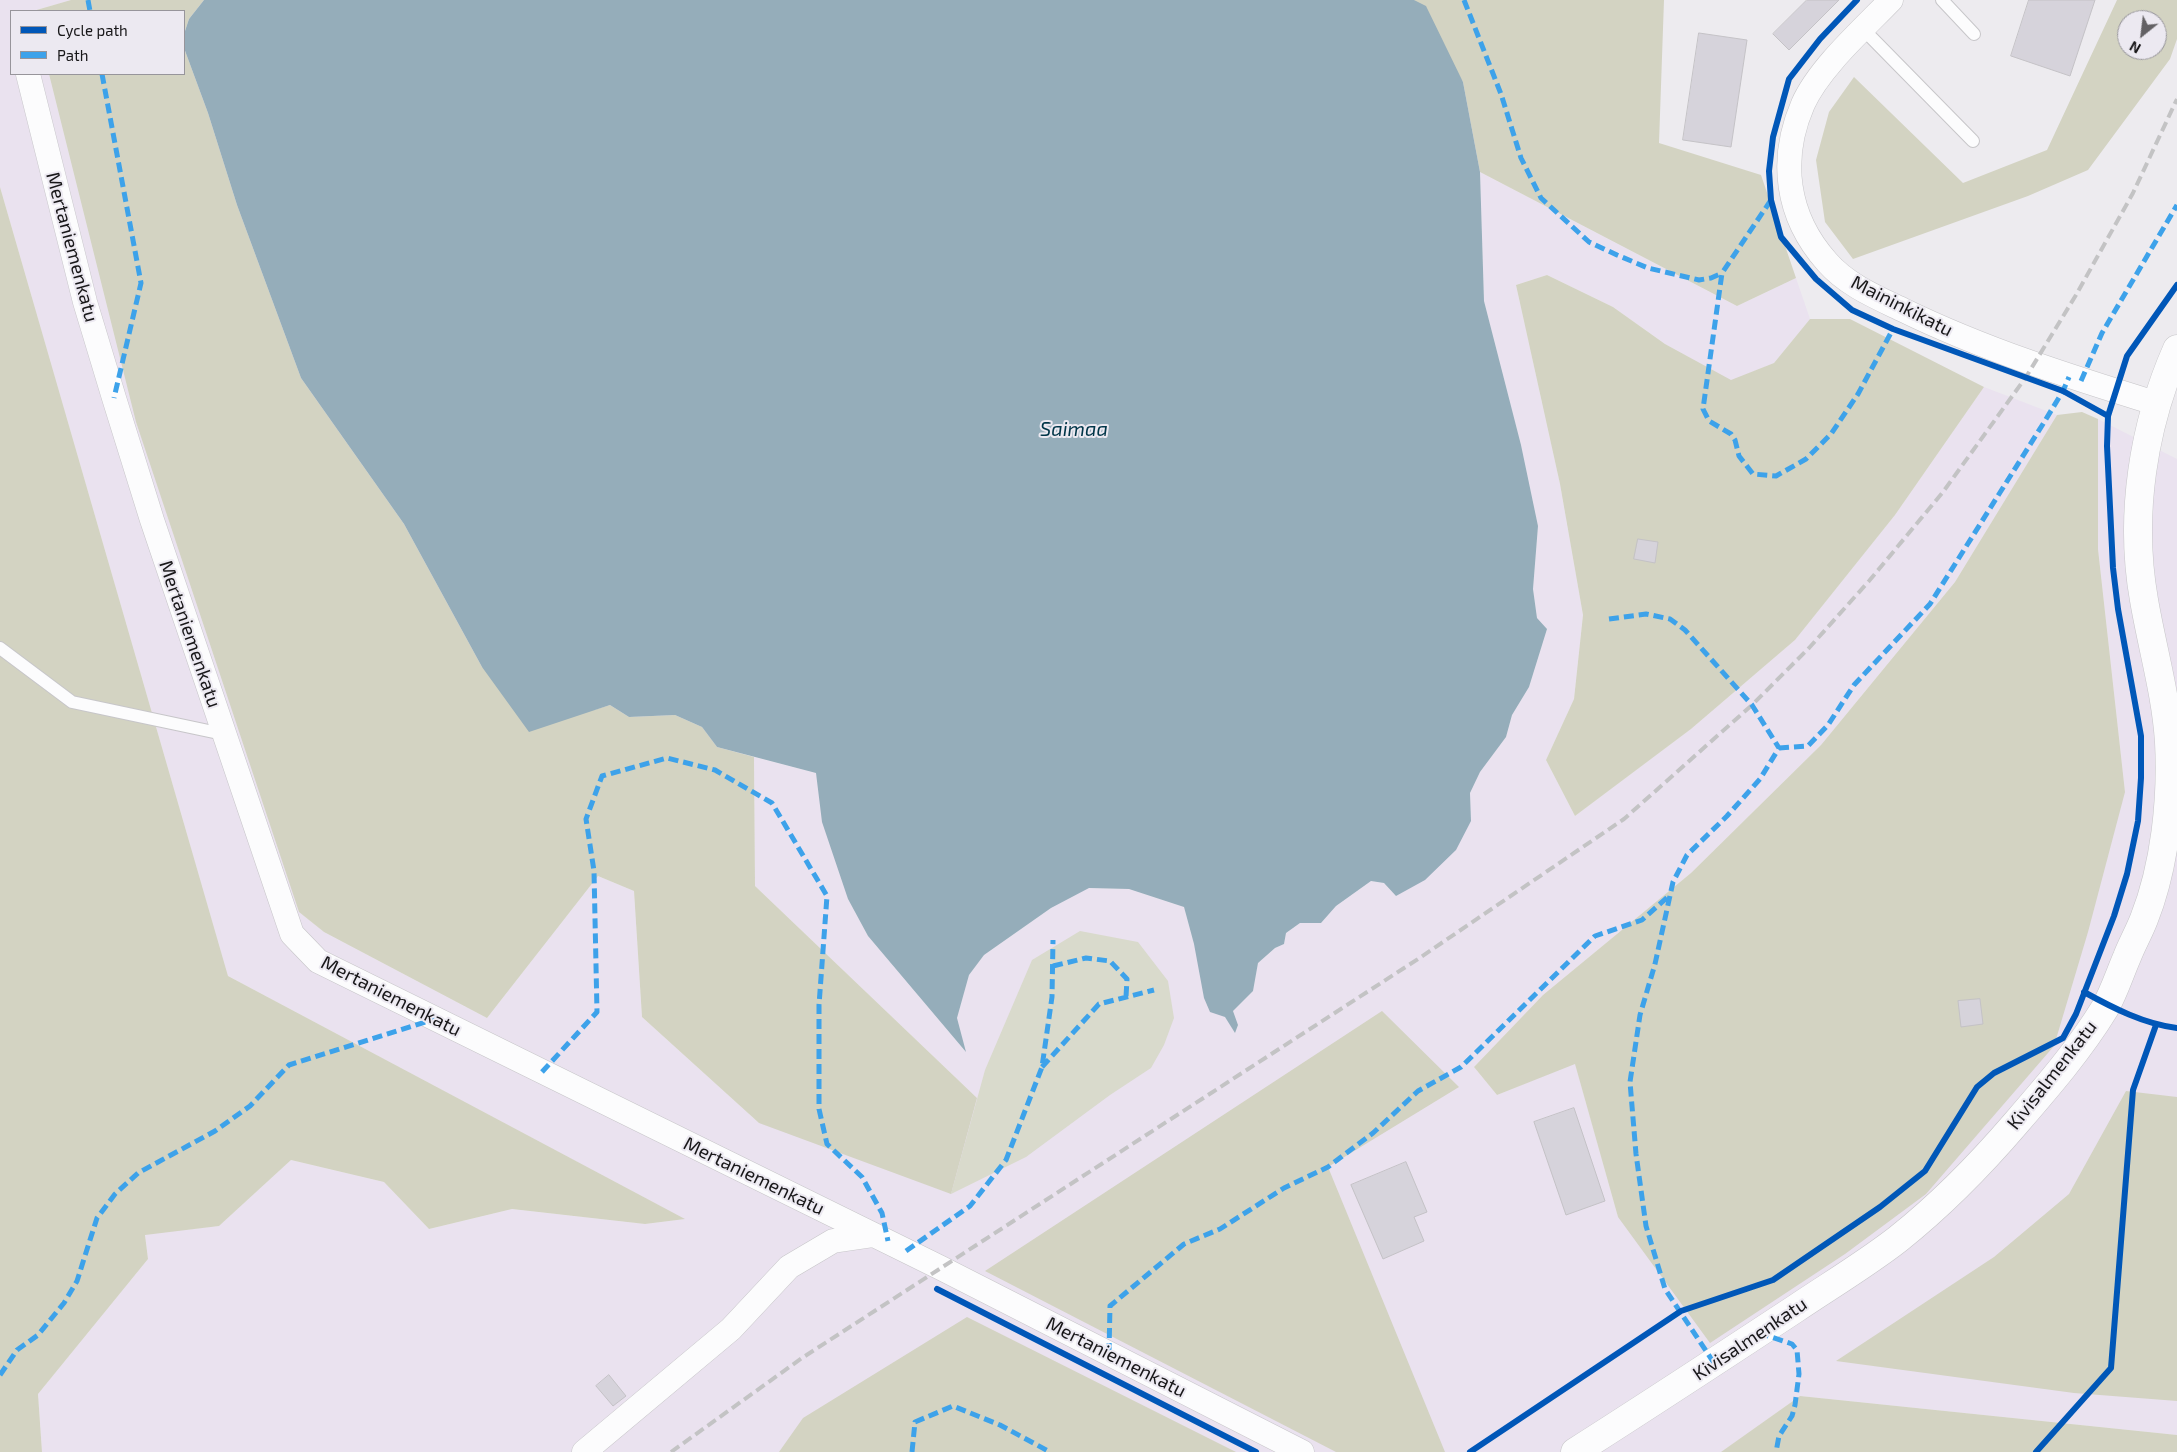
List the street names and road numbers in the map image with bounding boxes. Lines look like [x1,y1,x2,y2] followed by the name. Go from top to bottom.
[41,170,103,324] street label: Mertaniemenkatu
[1847,271,1957,341] street label: Maininkikatu
[154,557,226,711] street label: Mertaniemenkatu
[317,951,465,1041] street label: Mertaniemenkatu
[2002,1016,2102,1134] street label: Kivisalmenkatu
[680,1132,828,1220] street label: Mertaniemenkatu
[1689,1293,1811,1385] street label: Kivisalmenkatu
[1042,1312,1190,1402] street label: Mertaniemenkatu

